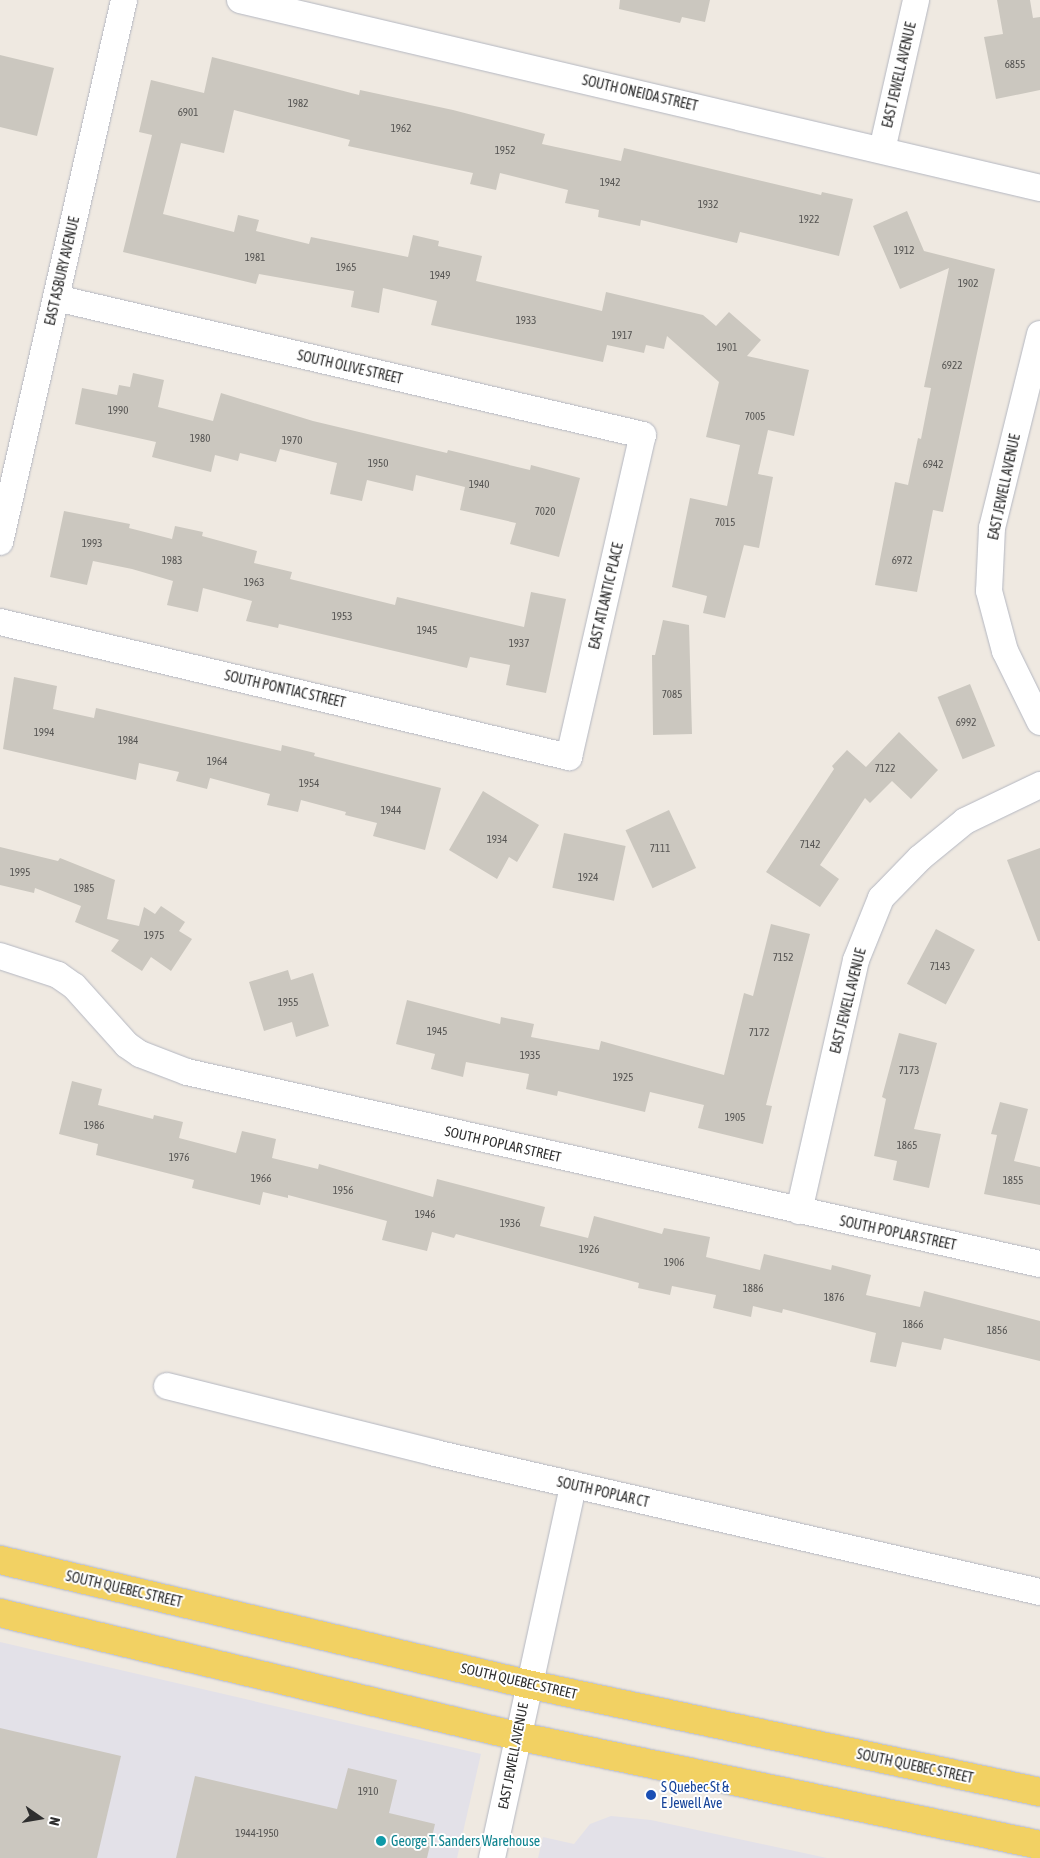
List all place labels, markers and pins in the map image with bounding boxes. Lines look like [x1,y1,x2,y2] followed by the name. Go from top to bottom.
[661,1779,729,1811] place label: S Quebec St & E Jewell Ave
[645,1789,657,1801] marker: S Quebec St & E Jewell Ave
[391,1833,540,1849] place label: George T. Sanders Warehouse
[375,1835,387,1847] marker: George T. Sanders Warehouse

